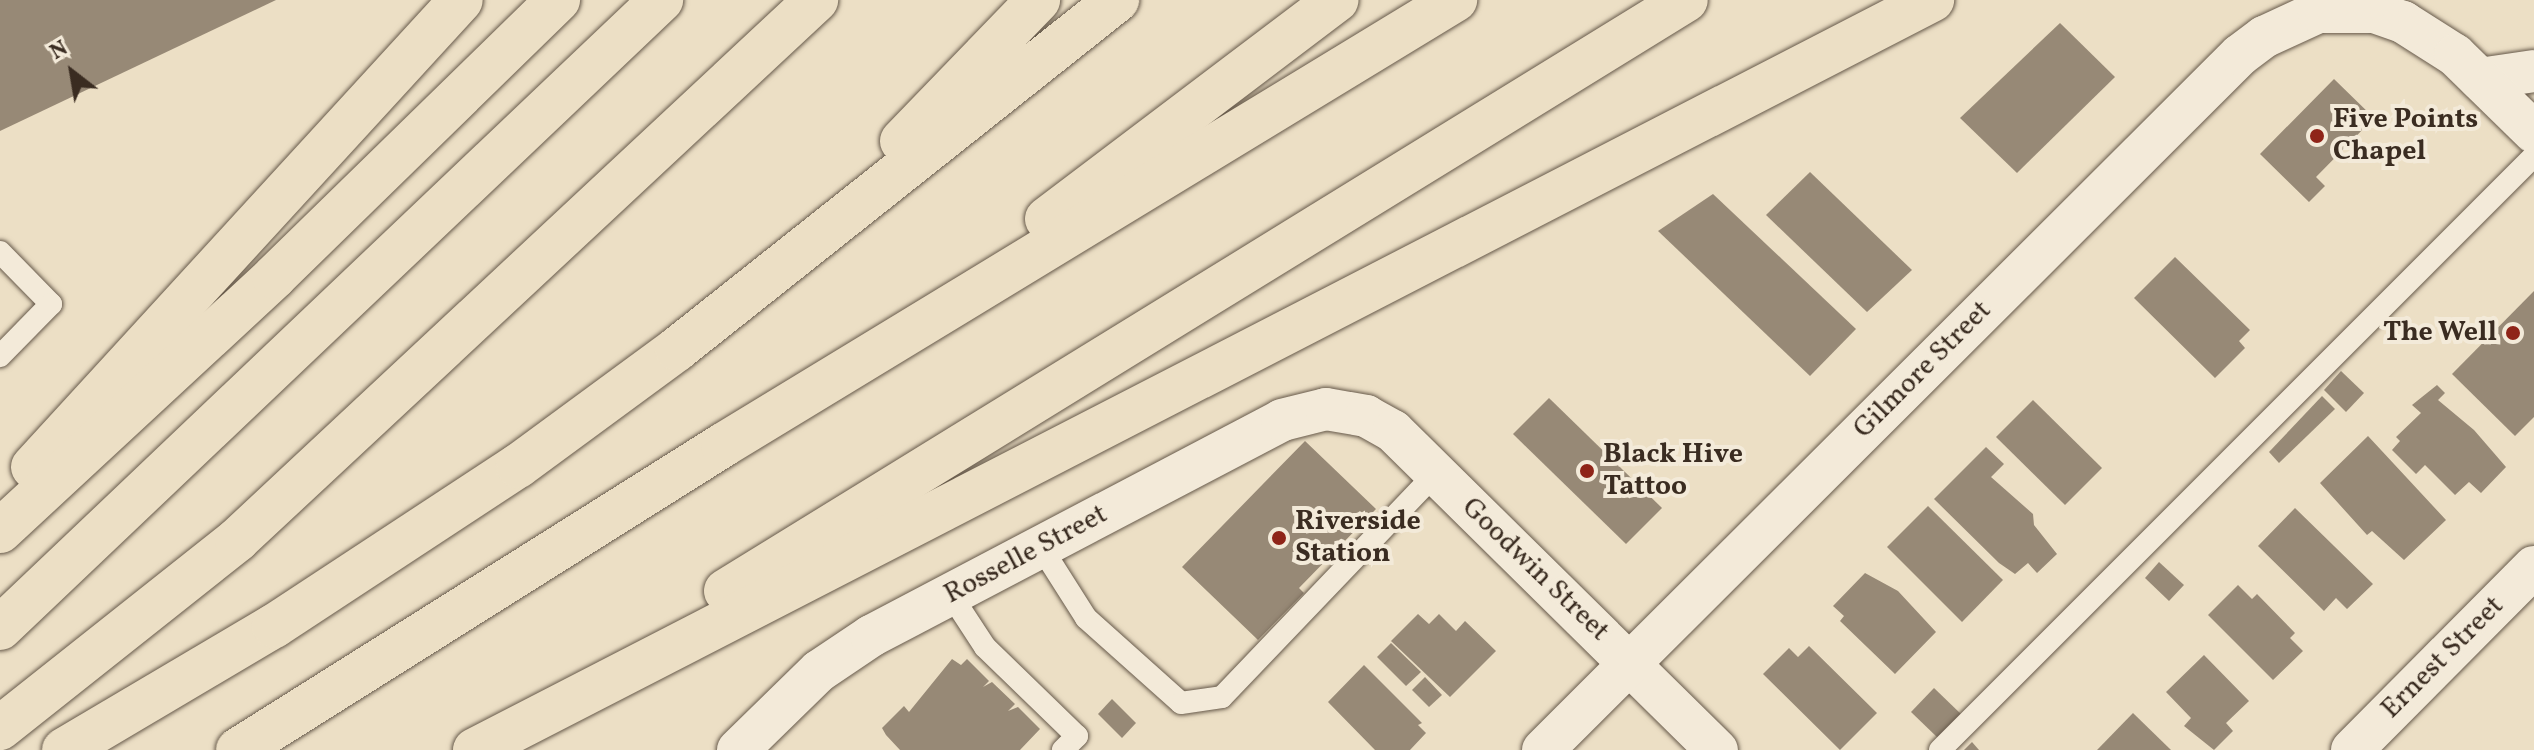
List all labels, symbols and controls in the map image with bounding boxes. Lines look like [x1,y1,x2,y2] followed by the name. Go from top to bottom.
[32,32,112,112] north arrow
[45,34,74,68] text: N
[2333,103,2478,169] place label: Five Points Chapel
[2308,127,2326,145] marker: Five Points Chapel
[1847,294,1999,446] street label: Gilmore Street
[2382,316,2497,350] place label: The Well
[2504,324,2522,342] marker: The Well
[1603,438,1743,504] place label: Black Hive Tattoo
[1578,462,1596,480] marker: Black Hive Tattoo
[1454,491,1616,649] street label: Goodwin Street
[939,498,1113,612] street label: Rosselle Street
[1295,505,1421,571] place label: Riverside Station
[1270,529,1288,547] marker: Riverside Station
[2375,590,2511,726] street label: Ernest Street

